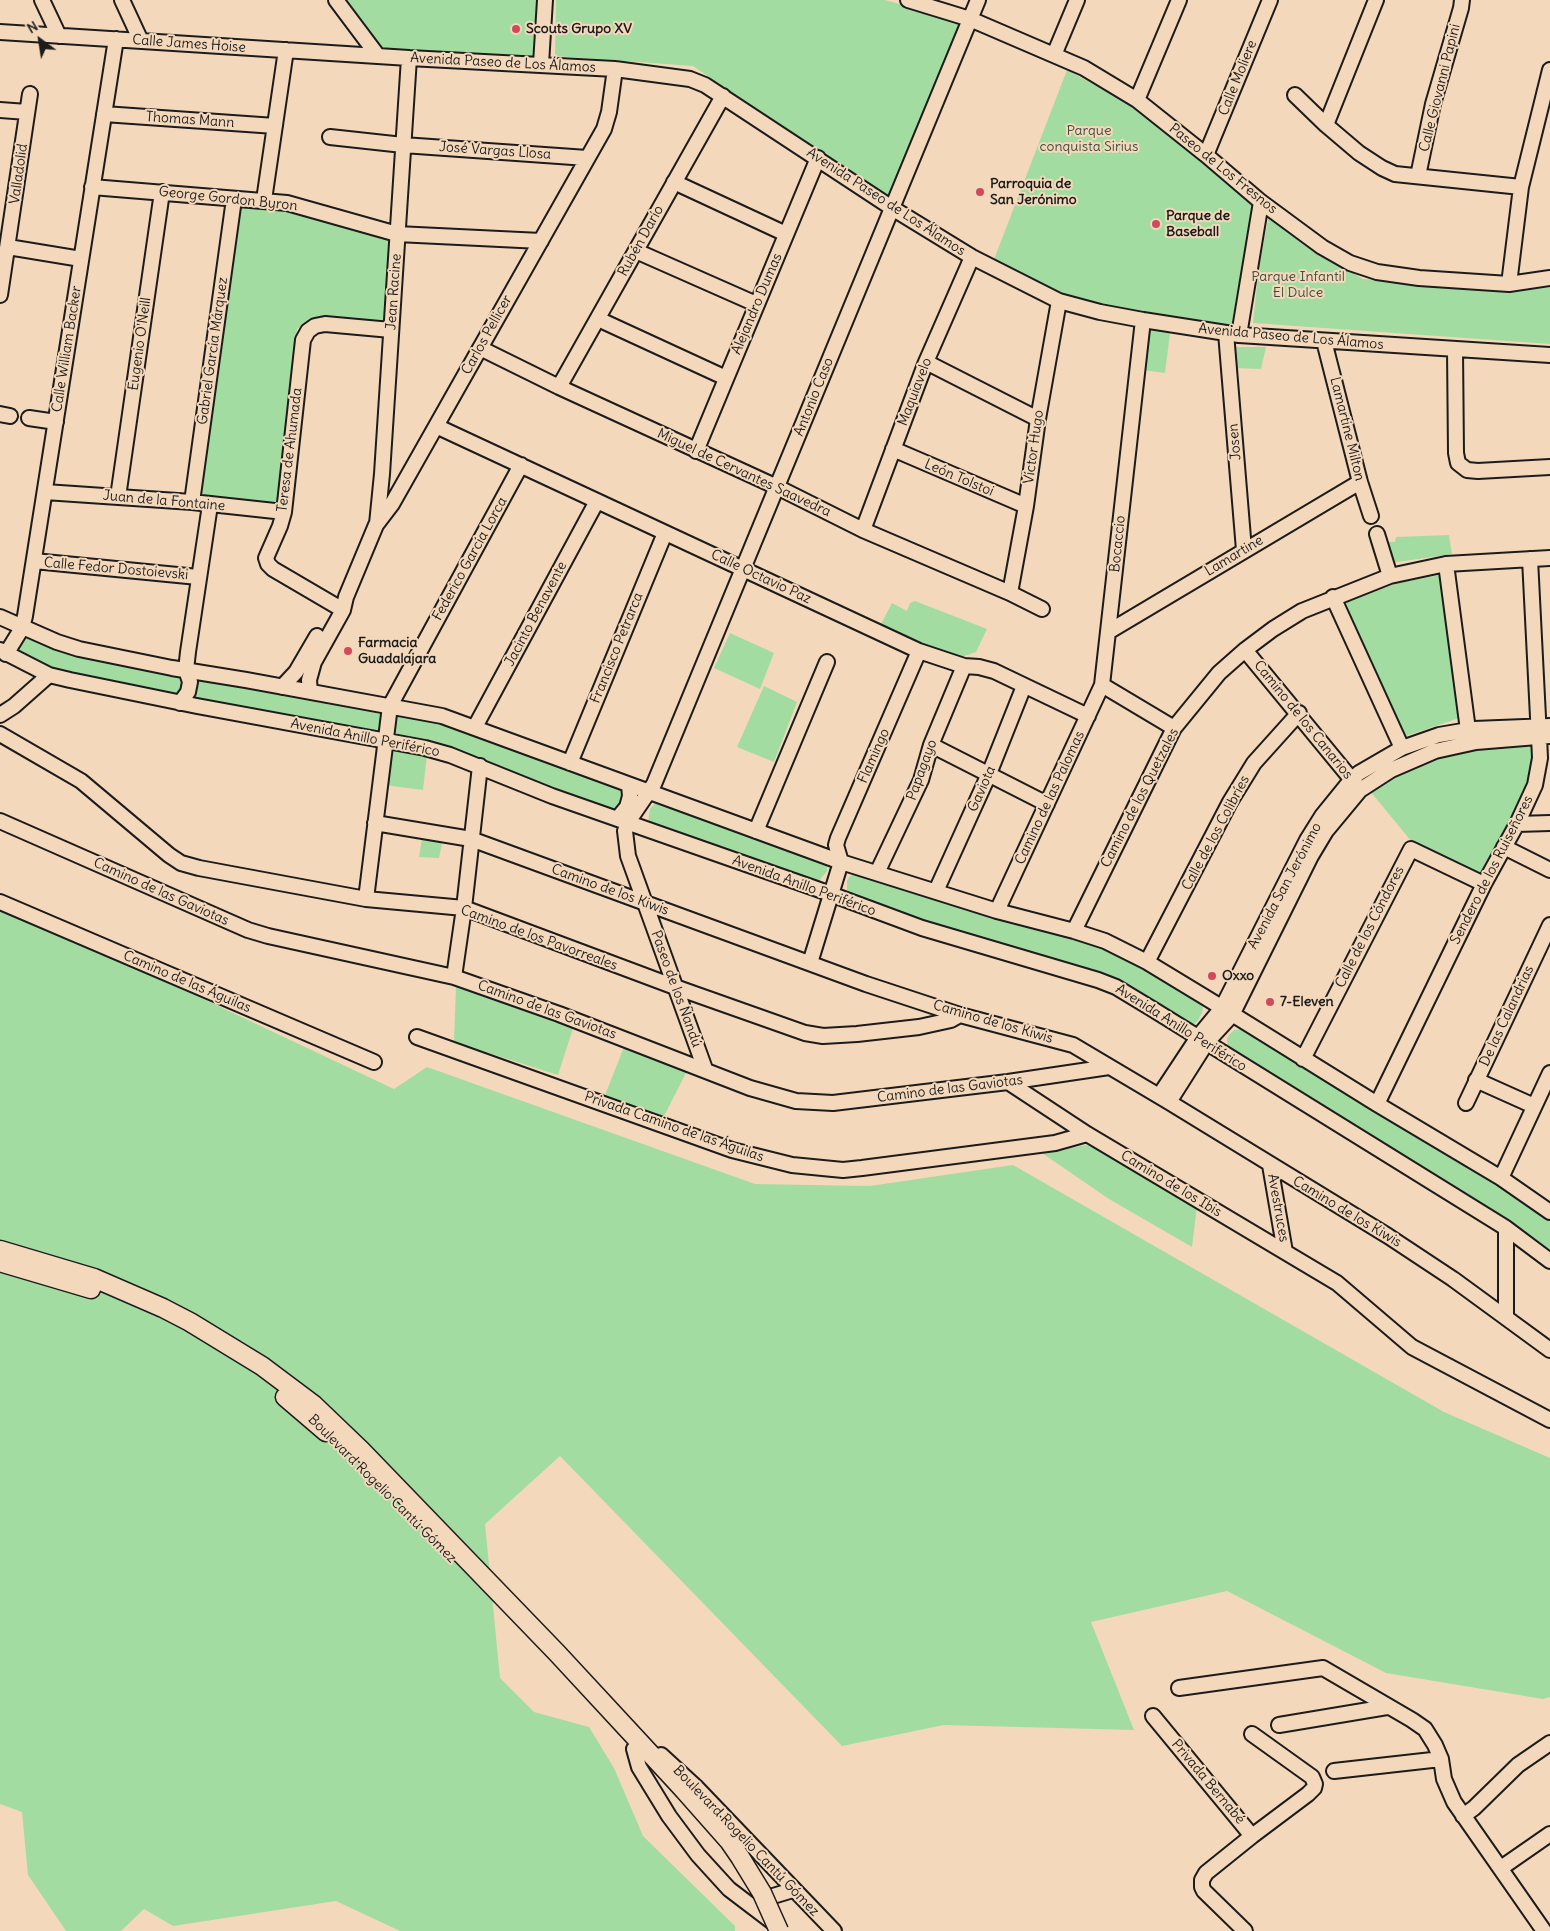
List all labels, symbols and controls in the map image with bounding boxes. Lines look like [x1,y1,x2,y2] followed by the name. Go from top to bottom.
[15,15,65,65] north arrow
[23,17,41,37] text: N
[526,21,632,37] place label: Scouts Grupo XV
[1416,22,1464,154] street label: Calle Giovanni Papini
[510,23,522,35] marker: Scouts Grupo XV
[132,32,246,56] street label: Calle James Hoise
[1215,38,1261,118] street label: Calle Moliere
[410,50,596,76] street label: Avenida Paseo de Los Álamos
[145,109,235,131] street label: Thomas Mann
[1166,120,1280,218] street label: Paseo de Los Fresnos
[1040,123,1138,156] park label: Parque conquista Sirius
[438,139,552,163] street label: José Vargas Llosa
[6,143,32,205] street label: Valladolid
[803,144,969,260] street label: Avenida Paseo de Los Álamos
[990,176,1077,208] place label: Parroquia de San Jerónimo
[158,183,298,215] street label: George Gordon Byron
[974,186,986,198] marker: Parroquia de San Jerónimo
[615,203,667,279] street label: Rubén Darío
[1166,208,1230,240] place label: Parque de Baseball
[1150,218,1162,230] marker: Parque de Baseball
[728,251,786,357] street label: Alejandro Dumas
[383,253,405,331] street label: Jean Racine
[1251,269,1345,302] park label: Parque Infantil El Dulce
[194,276,232,426] street label: Gabriel García Márquez
[49,285,85,413] street label: Calle William Backer
[458,292,516,378] street label: Carlos Pellicer
[125,296,155,392] street label: Eugenio O'Neill
[1198,321,1384,353] street label: Avenida Paseo de Los Álamos
[791,355,837,439] street label: Antonio Caso
[894,356,936,428] street label: Maquiavelo
[1326,375,1368,483] street label: Lamartine Milton
[274,387,306,513] street label: Teresa de Ahumada
[1020,409,1048,485] street label: Víctor Hugo
[1225,423,1245,461] street label: Josen
[654,425,834,521] street label: Miguel de Cervantes Saavedra
[922,456,996,500] street label: León Tolstoi
[102,487,226,515] street label: Juan de la Fontaine
[429,494,511,624] street label: Federico García Lorca
[1107,515,1129,573] street label: Bocaccio
[1202,532,1266,580] street label: Lamartine
[708,546,814,608] street label: Calle Octavio Paz
[43,554,189,584] street label: Calle Fedor Dostoievski
[501,559,571,669] street label: Jacinto Benavente
[587,590,647,706] street label: Francisco Petrarca
[358,635,436,668] place label: Farmacia Guadalajara
[342,645,354,657] marker: Farmacia Guadalajara
[1250,657,1356,783] street label: Camino de los Canarios
[289,715,441,761] street label: Avenida Anillo Periférico
[854,726,894,786] street label: Flamingo
[1098,726,1182,870] street label: Camino de los Quetzales
[1012,729,1088,867] street label: Camino de las Palomas
[903,737,941,803] street label: Papagayo
[964,763,1000,815] street label: Gaviota
[1179,773,1253,893] street label: Calle de los Colibríes
[1447,793,1537,947] street label: Sendero de los Ruiseñores
[1245,820,1325,952] street label: Avenida San Jerónimo
[730,852,878,920] street label: Avenida Anillo Periférico
[91,855,231,929] street label: Camino de las Gaviotas
[549,861,671,919] street label: Camino de los Kiwis
[1332,863,1408,991] street label: Calle de los Cóndores
[458,902,620,974] street label: Camino de los Pavorreales
[647,928,705,1050] street label: Paseo de los Ñandú
[121,947,253,1017] street label: Camino de las Águilas
[1476,963,1538,1069] street label: De las Calandrias
[1222,968,1254,984] place label: Oxxo
[1206,970,1218,982] marker: Oxxo
[475,977,619,1043] street label: Camino de las Gaviotas
[1112,981,1250,1075] street label: Avenida Anillo Periférico
[1280,994,1334,1010] place label: 7-Eleven
[1264,996,1276,1008] marker: 7-Eleven
[931,997,1055,1047] street label: Camino de los Kiwis
[876,1072,1024,1106] street label: Camino de las Gaviotas
[582,1088,766,1166] street label: Privada Camino de las Águilas
[1117,1147,1225,1221] street label: Camino de los Ibis
[1264,1173,1292,1243] street label: Avestruces
[1290,1173,1404,1251] street label: Camino de los Kiwis
[304,1411,460,1567] street label: Boulevard Rogelio Cantú Gómez
[1168,1736,1248,1828] street label: Privada Bernabé
[669,1762,823,1920] street label: Boulevard Rogelio Cantú Gómez

